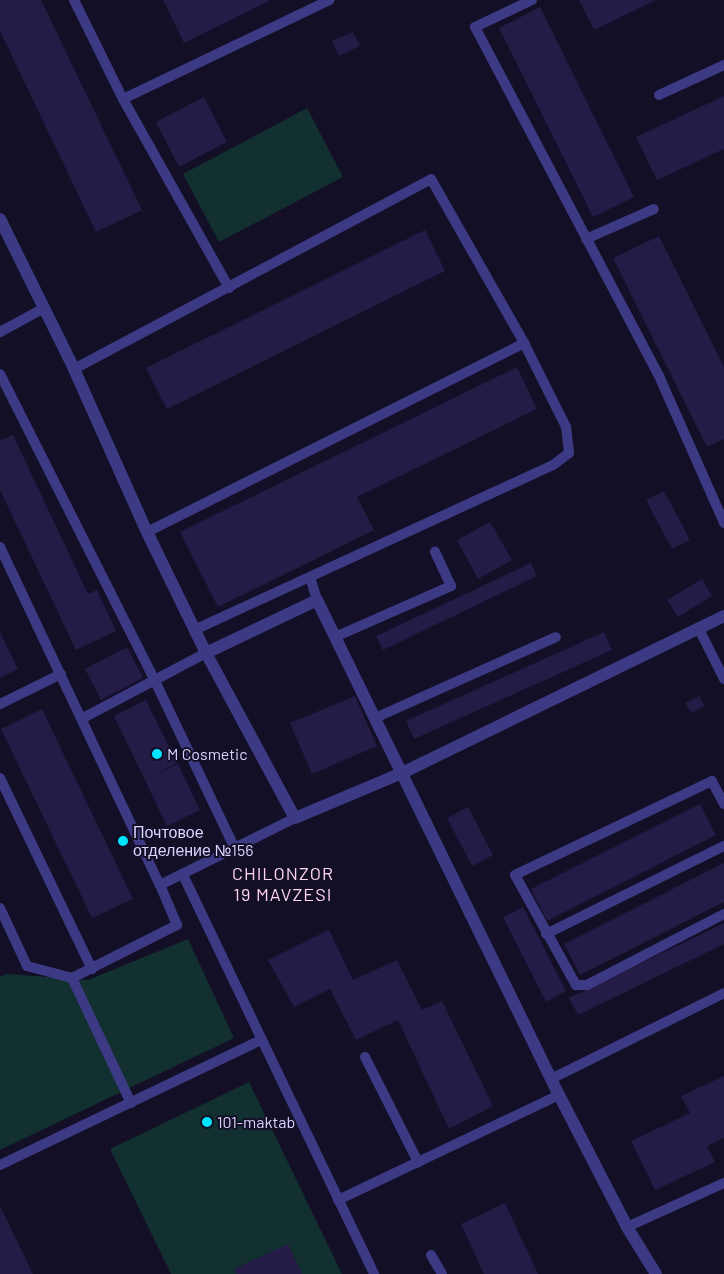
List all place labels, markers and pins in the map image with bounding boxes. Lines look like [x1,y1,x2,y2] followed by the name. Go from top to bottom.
[167,744,248,764] place label: M Cosmetic
[151,748,163,760] marker: M Cosmetic
[133,822,253,860] place label: Почтовое отделение №156
[117,835,129,847] marker: Почтовое отделение №156
[217,1112,295,1132] place label: 101-maktab
[201,1116,213,1128] marker: 101-maktab

